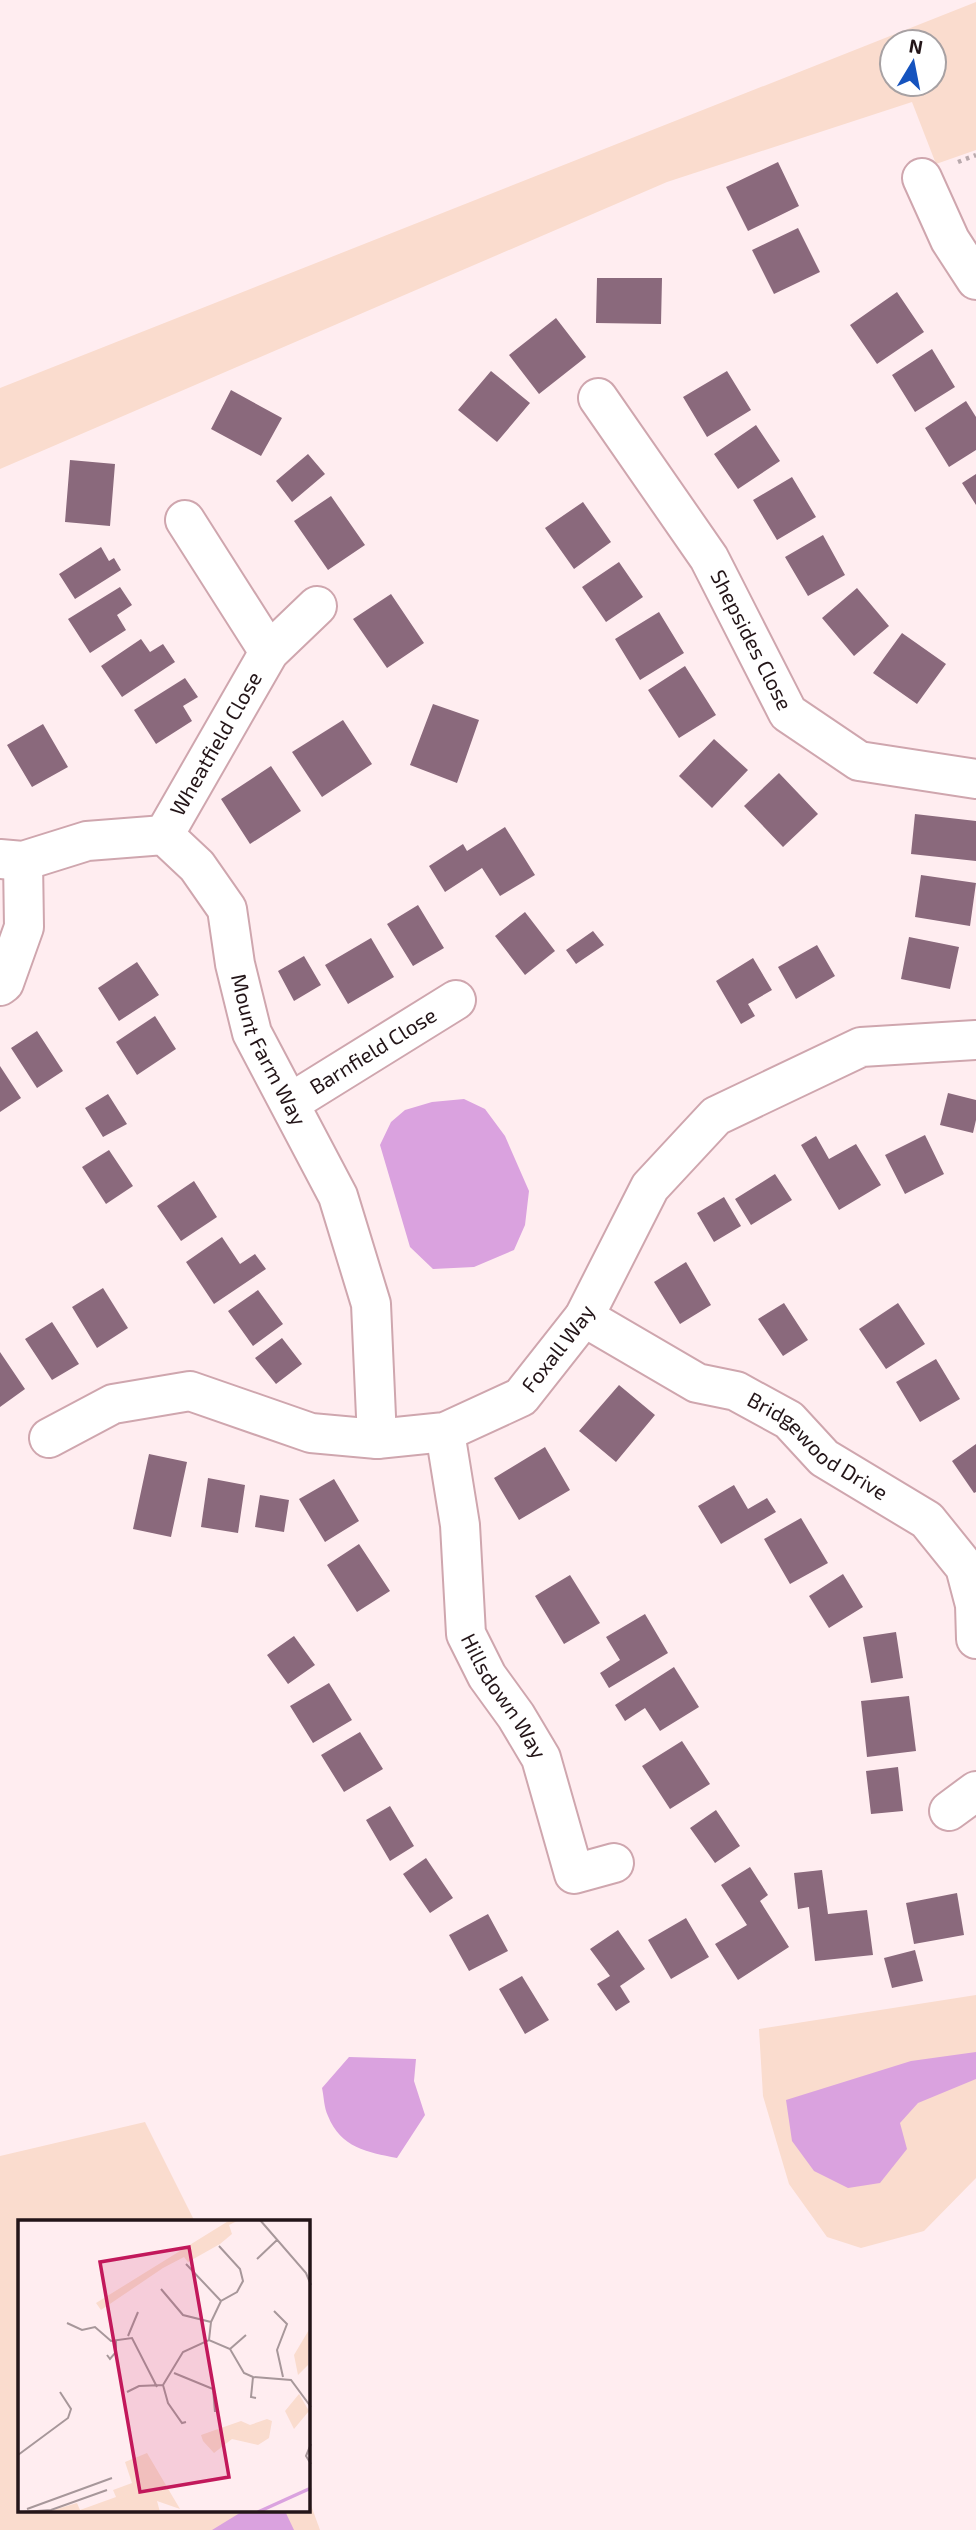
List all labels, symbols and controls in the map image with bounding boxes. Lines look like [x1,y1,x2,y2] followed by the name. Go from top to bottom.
[878,28,948,98] north arrow
[907,33,925,58] text: N
[706,565,798,714] street label: Shepsides Close
[164,667,266,820] street label: Wheatfield Close
[227,971,312,1129] street label: Mount Farm Way
[305,1001,440,1099] street label: Barnfield Close
[516,1301,599,1397] street label: Foxall Way
[744,1386,893,1505] street label: Bridgewood Drive
[457,1629,552,1762] street label: Hillsdown Way
[18,2220,310,2512] inset map

